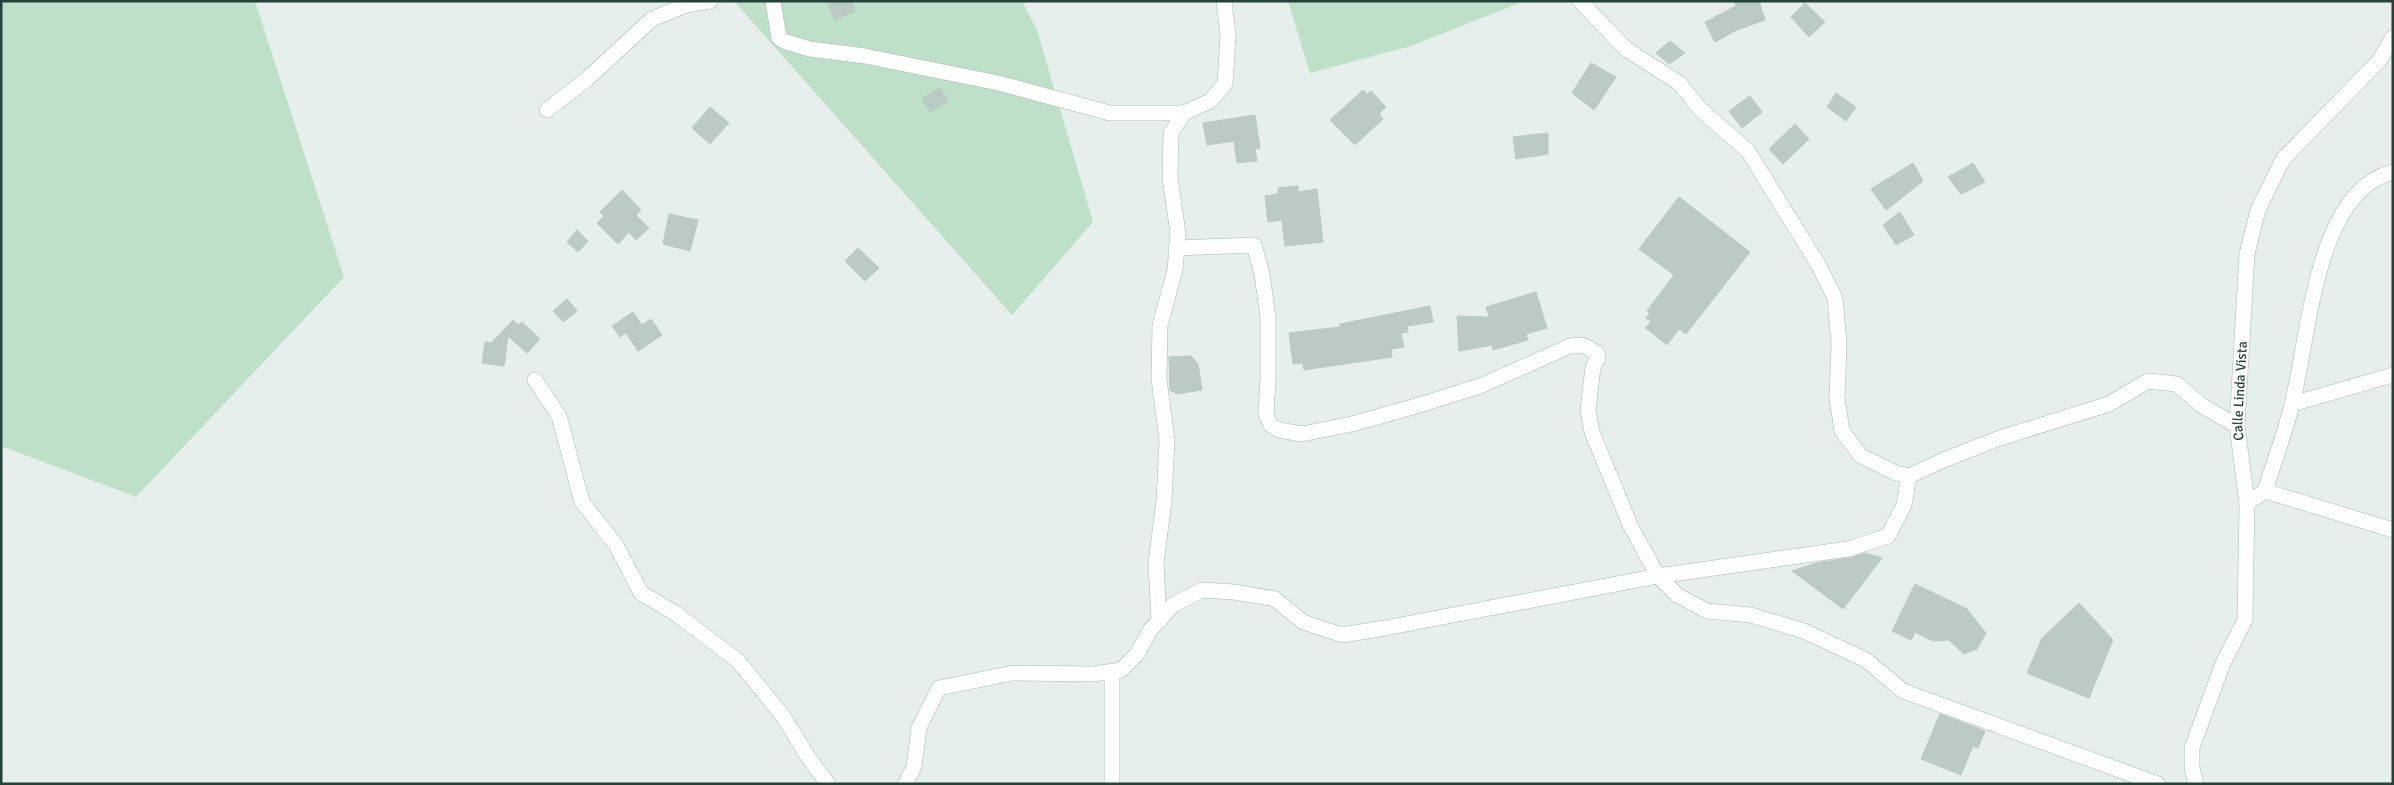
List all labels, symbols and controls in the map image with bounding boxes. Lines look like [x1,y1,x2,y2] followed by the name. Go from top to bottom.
[2228,341,2250,442] street label: Calle Linda Vista

